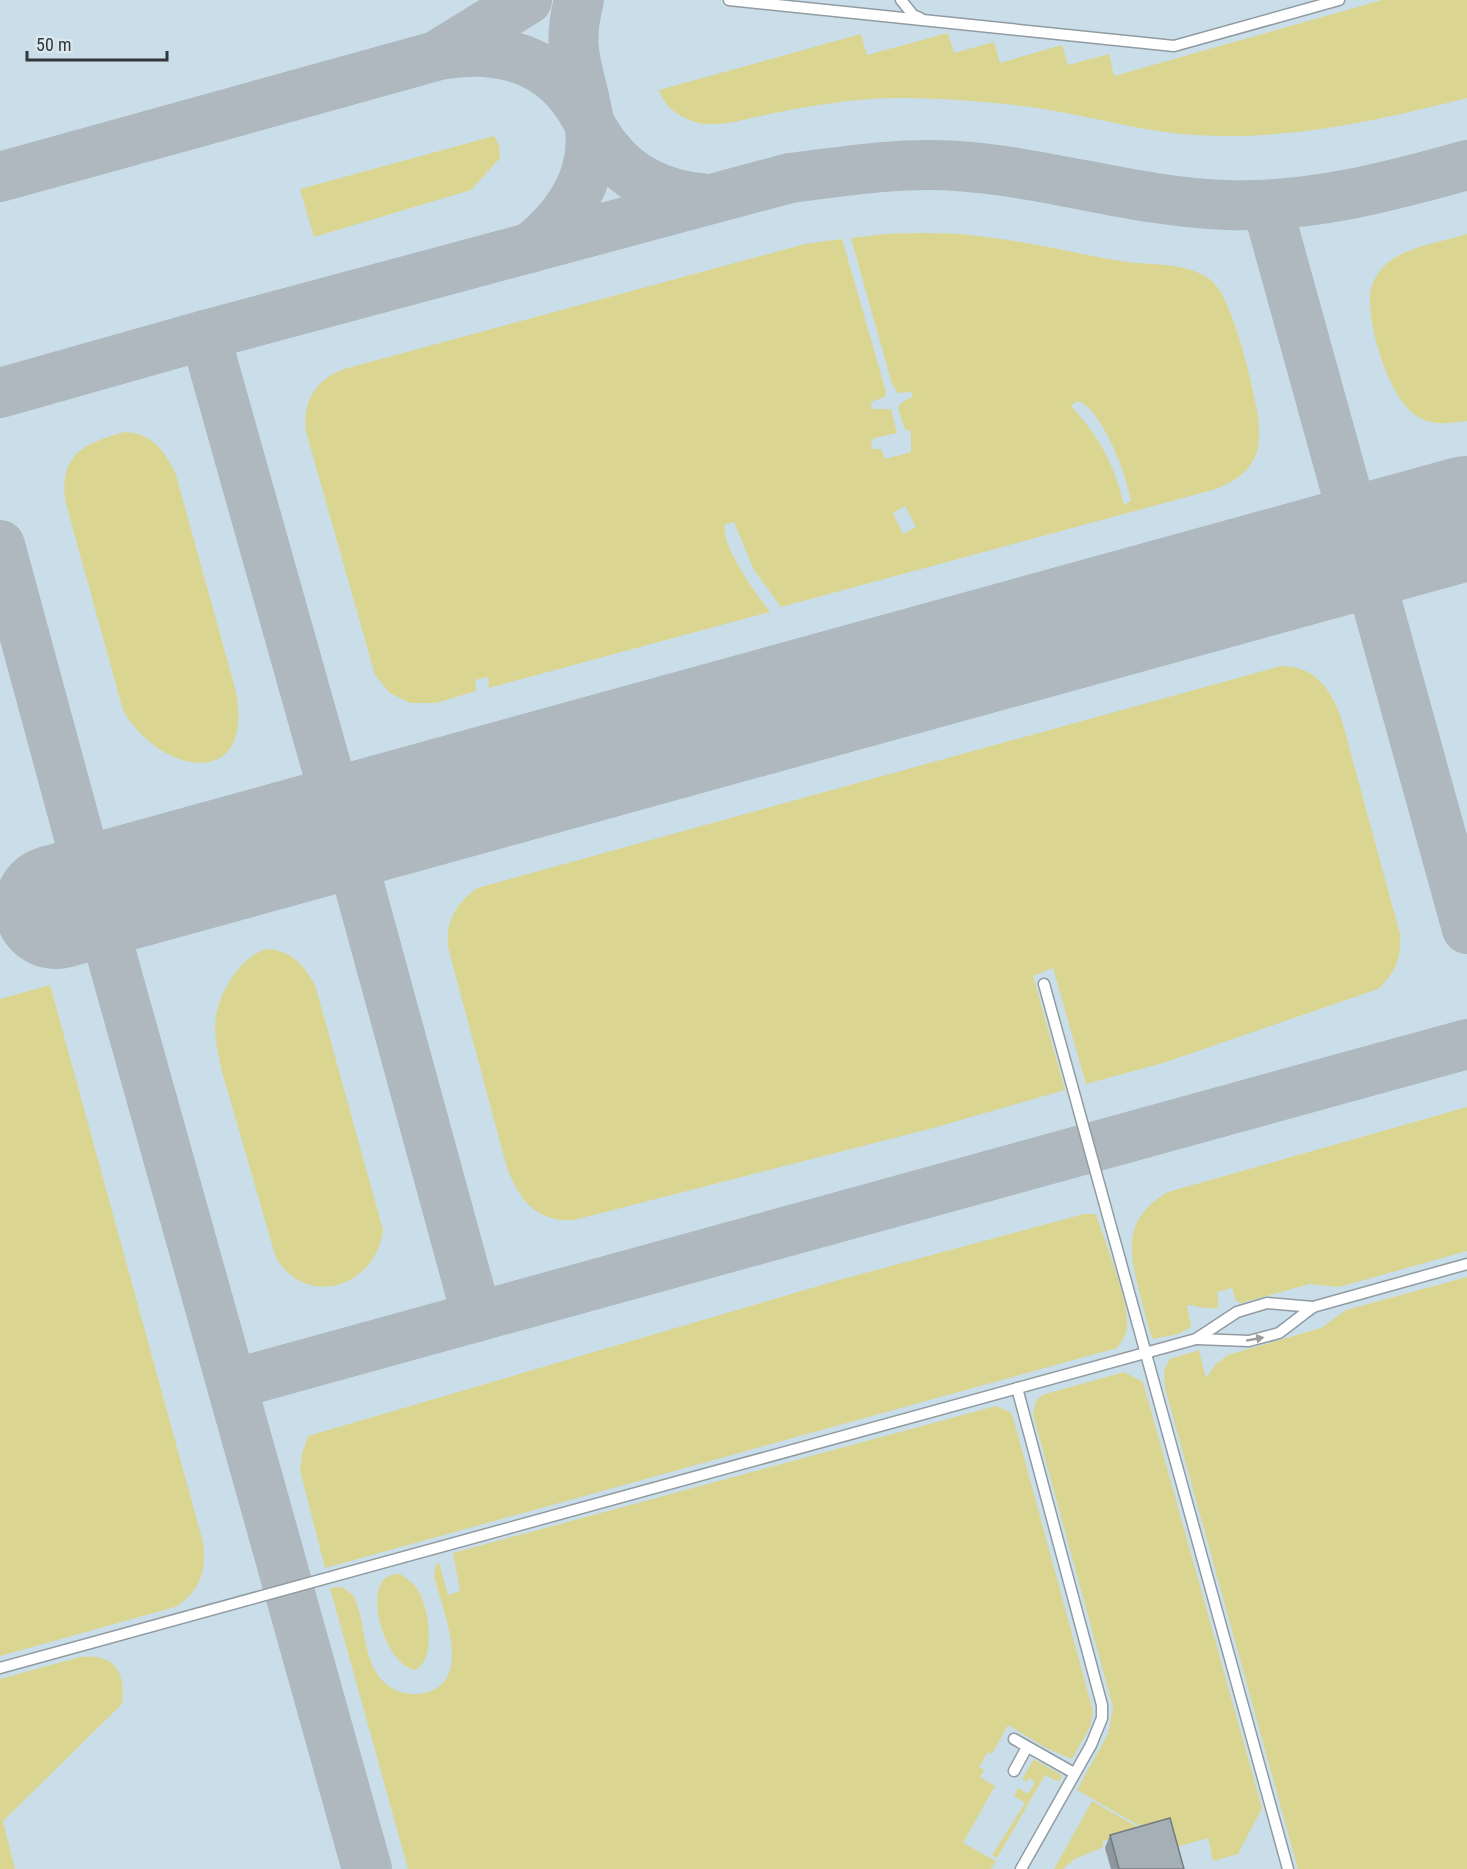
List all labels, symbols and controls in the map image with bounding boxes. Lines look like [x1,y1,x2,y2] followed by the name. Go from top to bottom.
[27,24,166,62] scale bar
[36,34,71,55] text: 50 m
[1245,1334,1264,1343] one-way arrow

